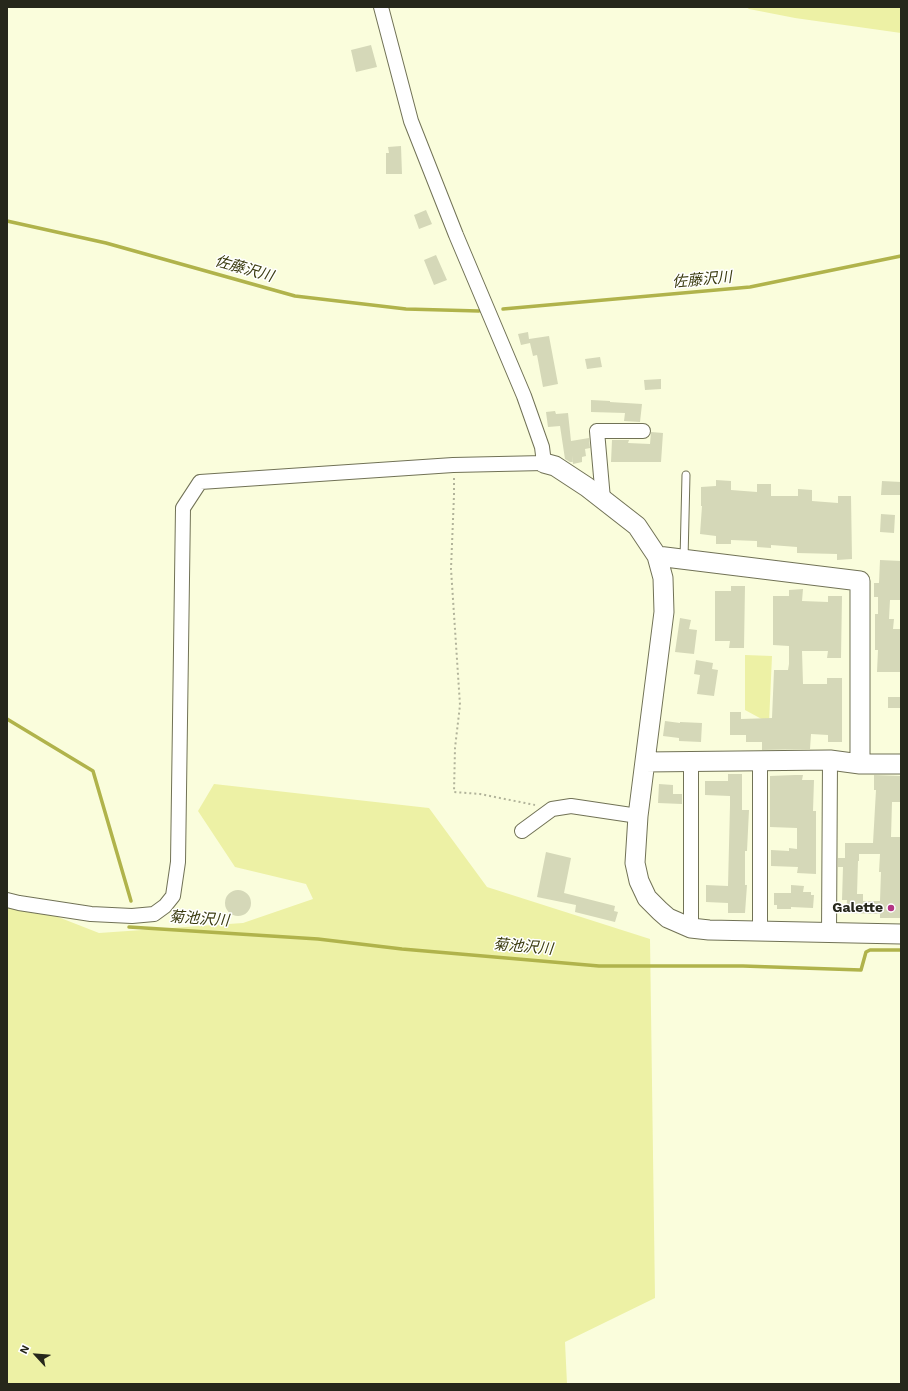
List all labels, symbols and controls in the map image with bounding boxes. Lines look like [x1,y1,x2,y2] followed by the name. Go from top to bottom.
[213,252,275,286] water label: 佐藤沢川
[671,268,733,292] water label: 佐藤沢川
[832,900,883,916] place label: Galette
[886,903,896,913] marker: Galette
[168,908,230,930] water label: 菊池沢川
[492,935,554,959] water label: 菊池沢川
[16,1335,56,1375] north arrow
[17,1343,32,1356] text: N

